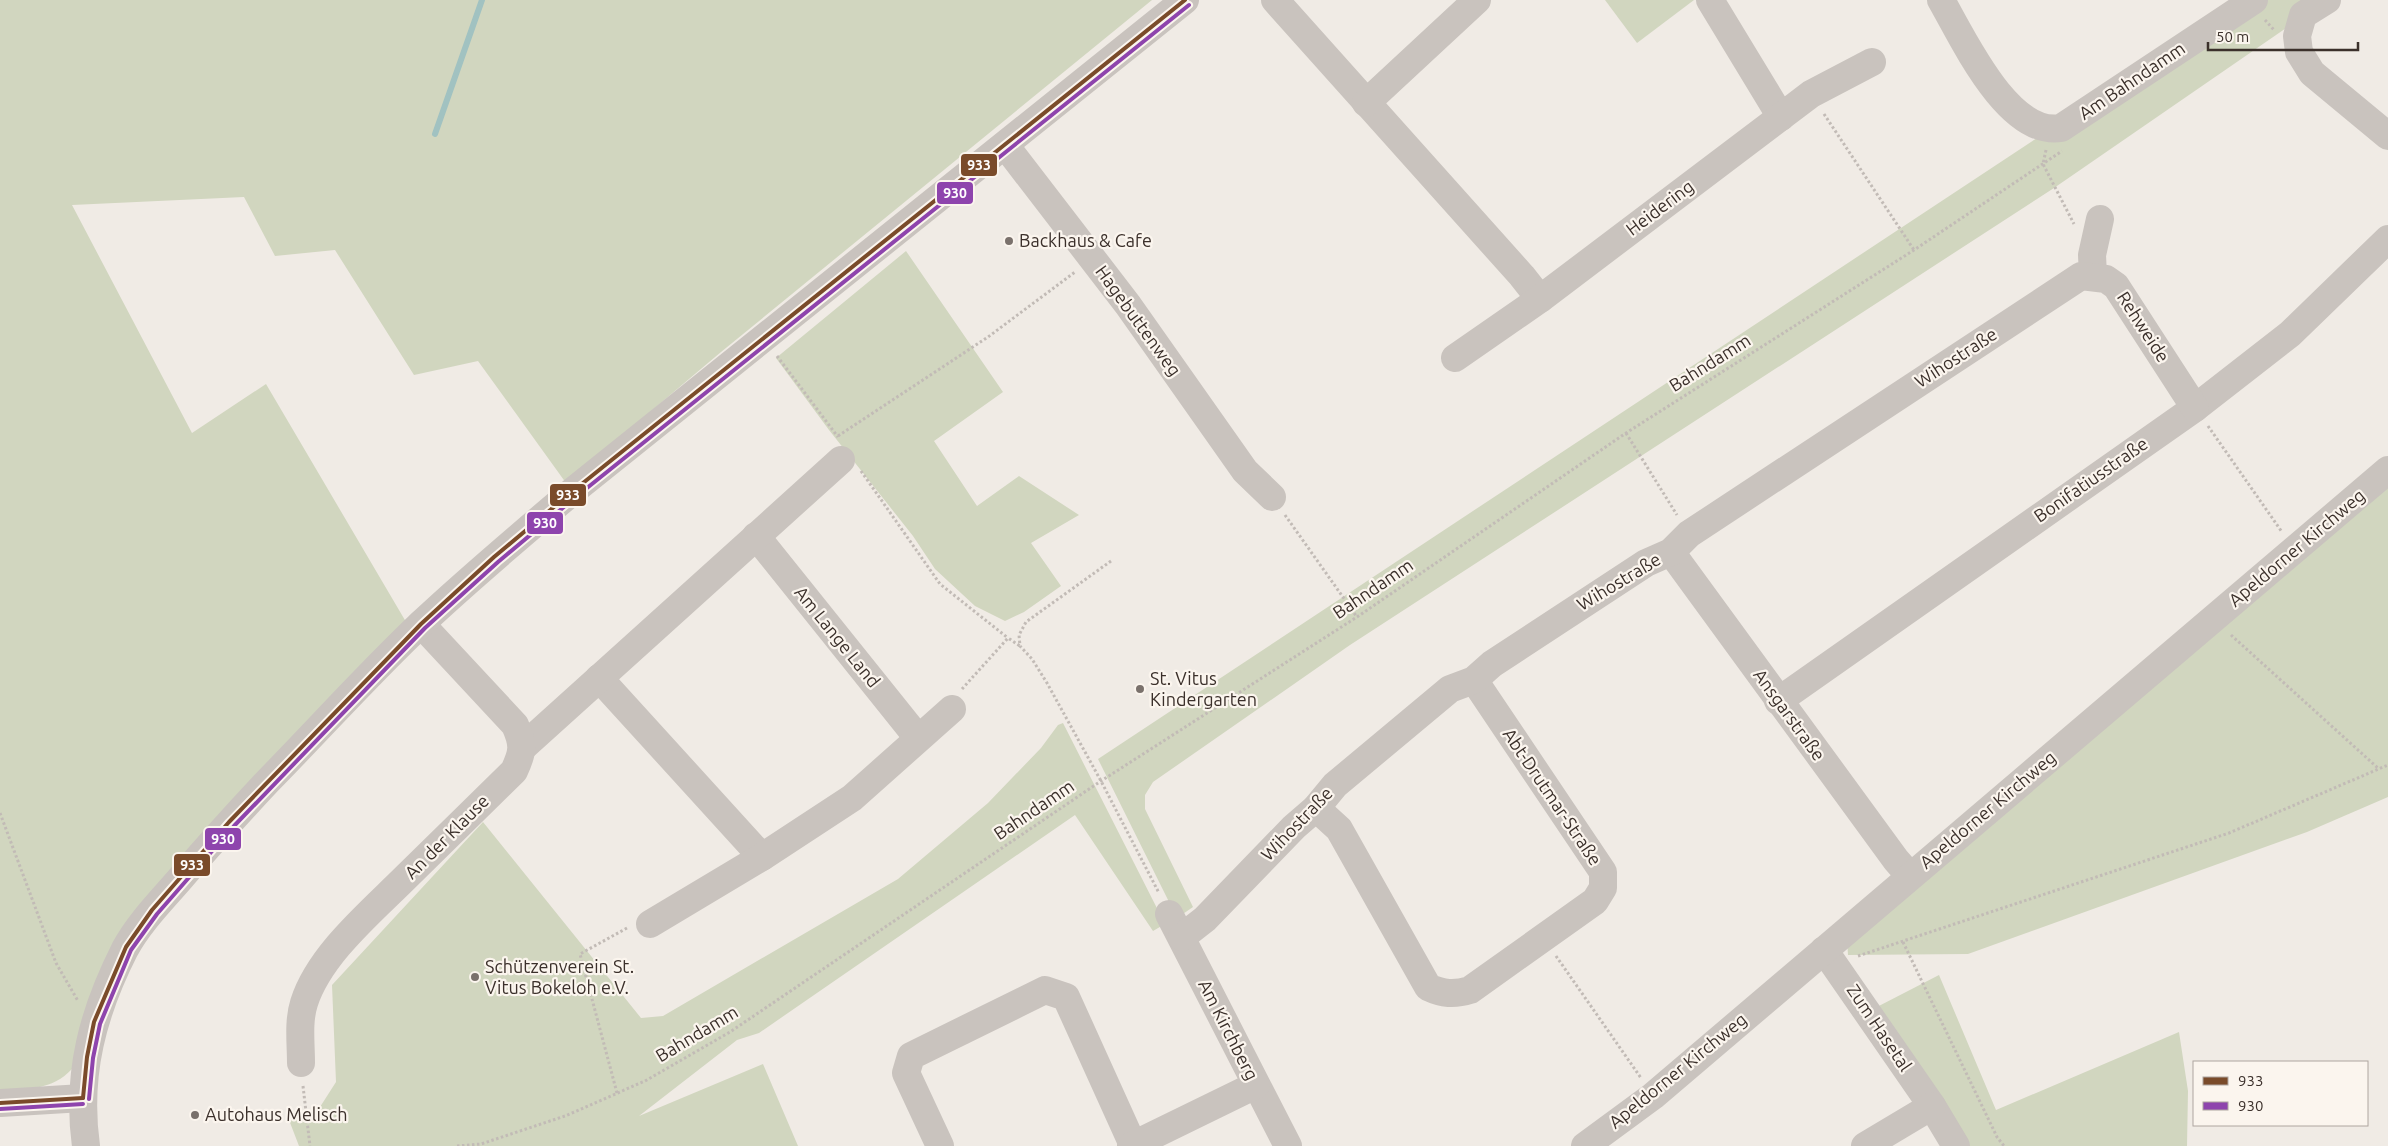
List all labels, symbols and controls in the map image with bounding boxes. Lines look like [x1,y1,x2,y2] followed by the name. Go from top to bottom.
[2208,20,2358,52] scale bar
[2216,28,2249,45] text: 50 m
[2075,37,2188,123] street label: Am Bahndamm
[960,153,998,177] line badge: 933
[967,157,991,173] text: 933
[1622,175,1697,239] street label: Heidering
[936,181,974,205] line badge: 930
[943,185,967,201] text: 930
[1019,230,1152,250] place label: Backhaus & Cafe
[1003,235,1015,247] marker: Backhaus & Cafe
[1092,261,1186,379] street label: Hagebuttenweg
[2114,287,2174,365] street label: Rehweide
[1911,323,2000,391] street label: Wihostraße
[1665,329,1754,395] street label: Bahndamm
[2030,433,2151,526] street label: Bonifatiusstraße
[549,483,587,507] line badge: 933
[2224,485,2368,610] street label: Apeldorner Kirchweg
[556,487,580,503] text: 933
[526,511,564,535] line badge: 930
[533,515,557,531] text: 930
[1573,548,1664,614] street label: Wihostraße
[1329,554,1416,622] street label: Bahndamm
[791,582,884,691] street label: Am Lange Land
[1750,665,1830,764] street label: Ansgarstraße
[1150,668,1257,709] place label: St. Vitus Kindergarten
[1134,683,1146,695] marker: St. Vitus Kindergarten
[1500,724,1606,869] street label: Abt-Drutmar-Straße
[1915,747,2059,872] street label: Apeldorner Kirchweg
[990,775,1077,843] street label: Bahndamm
[1256,783,1336,864] street label: Wihostraße
[400,790,492,882] street label: An der Klause
[204,827,242,851] line badge: 930
[211,831,235,847] text: 930
[173,853,211,877] line badge: 933
[180,857,204,873] text: 933
[485,956,634,997] place label: Schützenverein St. Vitus Bokeloh e.V.
[469,971,481,983] marker: Schützenverein St. Vitus Bokeloh e.V.
[1195,976,1263,1083] street label: Am Kirchberg
[1843,980,1916,1075] street label: Zum Hasetal
[652,1001,741,1065] street label: Bahndamm
[1605,1009,1750,1132] street label: Apeldorner Kirchweg
[2193,1061,2368,1126] legend
[2238,1072,2263,1089] text: 933
[2238,1097,2263,1114] text: 930
[205,1104,347,1124] place label: Autohaus Melisch
[189,1109,201,1121] marker: Autohaus Melisch

